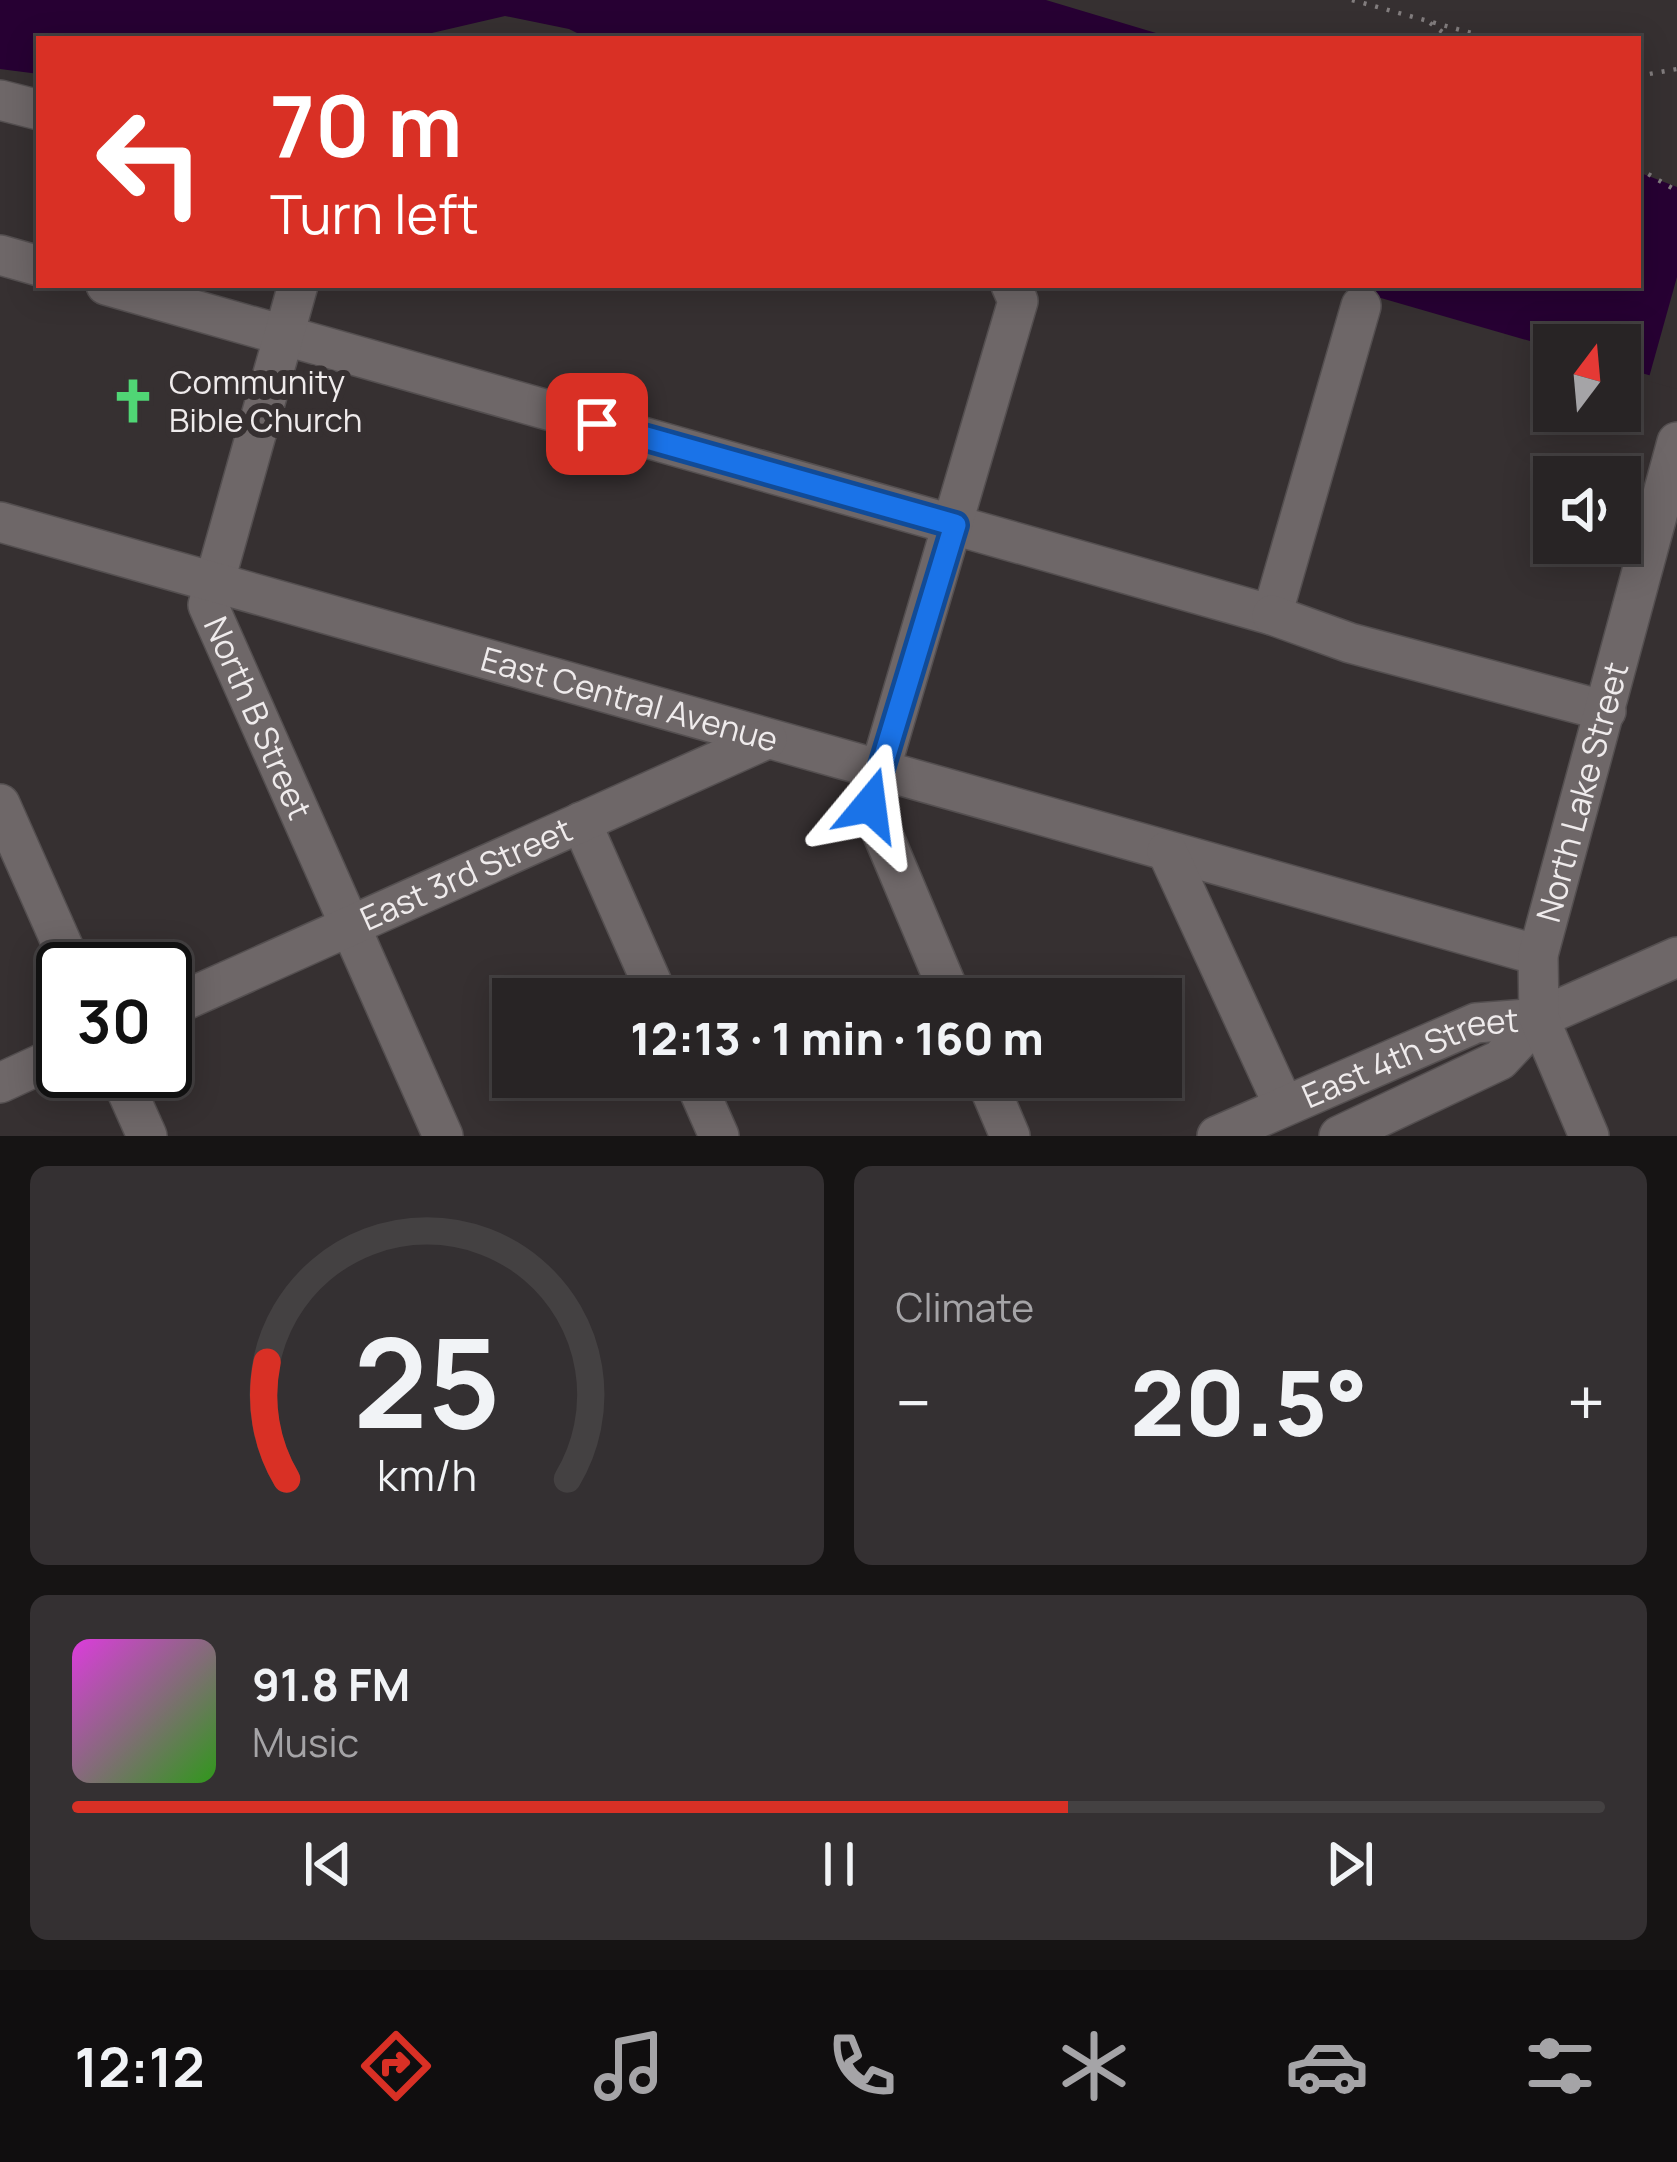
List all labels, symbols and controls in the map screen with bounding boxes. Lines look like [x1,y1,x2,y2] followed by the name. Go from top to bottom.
[270,67,462,182] text: 70 m
[72,84,228,240] icon: left
[270,176,479,250] text: Turn left
[1533,324,1641,432] north arrow
[1533,324,1641,564] map controls
[169,359,362,442] place label: Community Bible Church
[546,373,648,475] pin
[108,376,158,426] church icon: Community Bible Church
[564,391,630,457] icon: arrive
[1533,456,1641,564] button: sound
[194,609,323,826] street label: North B Street
[476,636,783,762] street label: East Central Avenue
[1525,657,1638,927] street label: North Lake Street
[807,742,933,868] position arrow
[353,806,579,941] street label: East 3rd Street
[36,942,192,1098] speed limit sign: 30
[1295,997,1520,1118] street label: East 4th Street
[630,1007,1044,1069] text: 12:13 · 1 min · 160 m
[896,1280,1034,1334] text: Climate
[353,1295,500,1465] text: 25
[1130,1340,1368,1463] text: 20.5°
[896,1357,931,1447] text: −
[1567,1357,1605,1447] text: +
[377,1444,477,1503] text: km/h
[252,1653,410,1715] text: 91.8 FM
[252,1715,359,1769] text: Music
[295,1831,361,1897] icon: previous
[806,1831,872,1897] icon: pause
[1317,1831,1383,1897] icon: next
[354,2024,438,2108] icon: directions
[587,2024,671,2108] icon: music
[820,2024,904,2108] icon: phone
[1052,2024,1136,2108] icon: climate
[1285,2024,1369,2108] icon: car
[1518,2024,1602,2108] icon: filters
[74,2029,205,2103] text: 12:12

